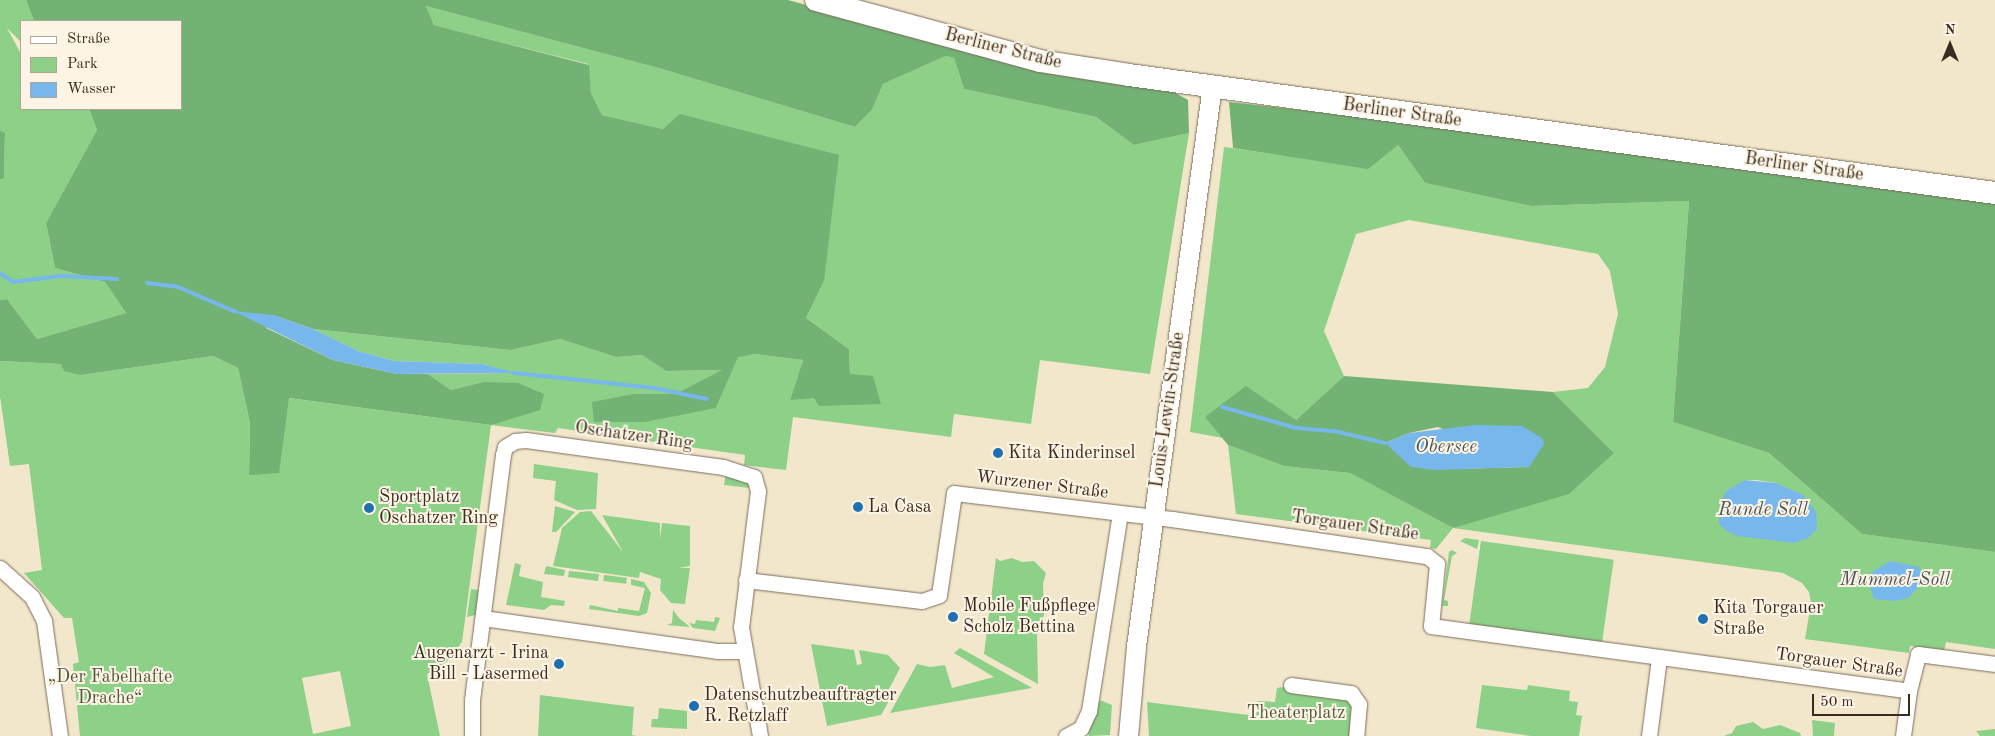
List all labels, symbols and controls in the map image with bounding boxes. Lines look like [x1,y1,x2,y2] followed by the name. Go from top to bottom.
[20,20,182,110] legend
[1925,20,1975,70] north arrow
[1945,23,1955,37] text: N
[942,24,1064,74] street label: Berliner Straße
[67,32,110,47] text: Straße
[67,57,98,72] text: Park
[67,82,115,97] text: Wasser
[1341,94,1463,132] street label: Berliner Straße
[1743,148,1865,186] street label: Berliner Straße
[1146,331,1190,489] street label: Louis-Lewin-Straße
[574,417,694,455] street label: Oschatzer Ring
[1415,437,1477,459] water label: Obersee
[1008,442,1135,464] place label: Kita Kinderinsel
[992,447,1004,459] marker: Kita Kinderinsel
[974,466,1110,504] street label: Wurzener Straße
[379,487,498,530] place label: Sportplatz Oschatzer Ring
[868,496,932,518] place label: La Casa
[1718,500,1808,522] water label: Runde Soll
[852,501,864,513] marker: La Casa
[363,502,375,514] marker: Sportplatz Oschatzer Ring
[1290,506,1420,546] street label: Torgauer Straße
[1840,570,1950,592] water label: Mummel-Soll
[963,596,1096,638] place label: Mobile Fußpflege Scholz Bettina
[1713,598,1824,640] place label: Kita Torgauer Straße
[947,611,959,623] marker: Mobile Fußpflege Scholz Bettina
[1697,613,1709,625] marker: Kita Torgauer Straße
[413,643,549,686] place label: Augenarzt - Irina Bill - Lasermed
[1774,643,1904,683] street label: Torgauer Straße
[553,658,565,670] marker: Augenarzt - Irina Bill - Lasermed
[48,667,172,710] park label: „Der Fabelhafte Drache“
[1815,684,1912,716] scale bar
[704,685,897,728] place label: Datenschutzbeauftragter R. Retzlaff
[1820,695,1854,710] text: 50 m
[688,700,700,712] marker: Datenschutzbeauftragter R. Retzlaff
[1246,702,1346,724] park label: Theaterplatz

